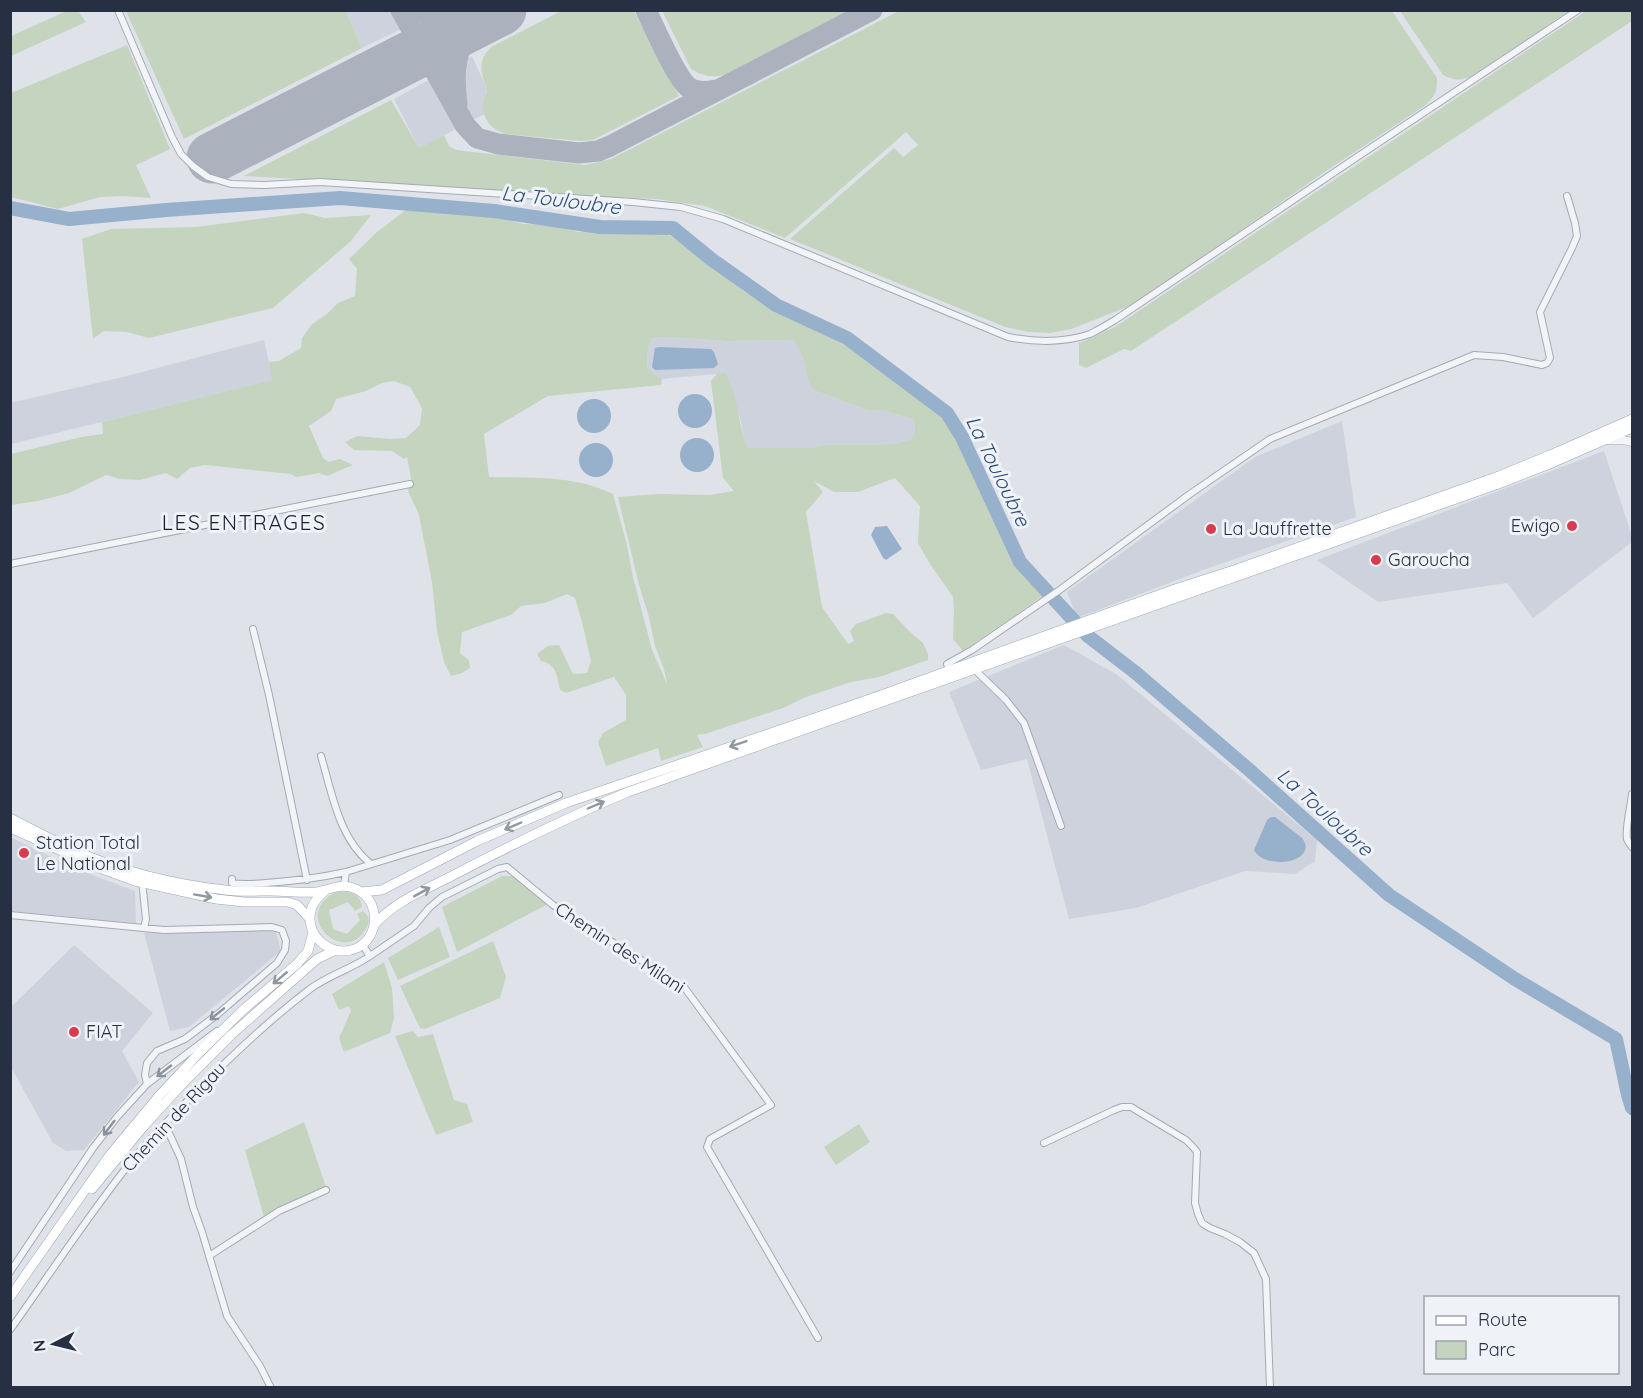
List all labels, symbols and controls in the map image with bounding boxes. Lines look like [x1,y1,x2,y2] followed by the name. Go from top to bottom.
[500,180,623,219] water label: La Touloubre
[961,411,1036,531] water label: La Touloubre
[162,509,326,535] district label: LES ENTRAGES
[1511,514,1560,537] place label: Ewigo
[1223,517,1332,540] place label: La Jauffrette
[1565,519,1579,533] marker: Ewigo
[1204,522,1218,536] marker: La Jauffrette
[1388,548,1470,571] place label: Garoucha
[1369,553,1383,567] marker: Garoucha
[729,739,748,750] one-way arrow
[1272,762,1379,861] water label: La Touloubre
[587,799,605,811] one-way arrow
[504,821,522,832] one-way arrow
[36,831,140,875] place label: Station Total Le National
[17,846,31,860] marker: Station Total Le National
[412,886,430,897] one-way arrow
[193,891,213,902] one-way arrow
[551,897,690,998] street label: Chemin des Milani
[272,971,288,984] one-way arrow
[209,1008,225,1021] one-way arrow
[86,1020,122,1043] place label: FIAT
[67,1025,81,1039] marker: FIAT
[117,1057,230,1176] street label: Chemin de Rigau
[156,1065,172,1078] one-way arrow
[102,1120,115,1136] one-way arrow
[1424,1296,1619,1374] legend
[1478,1308,1527,1331] text: Route
[24,1314,84,1374] north arrow
[1478,1338,1515,1361] text: Parc
[28,1339,50,1353] text: N

